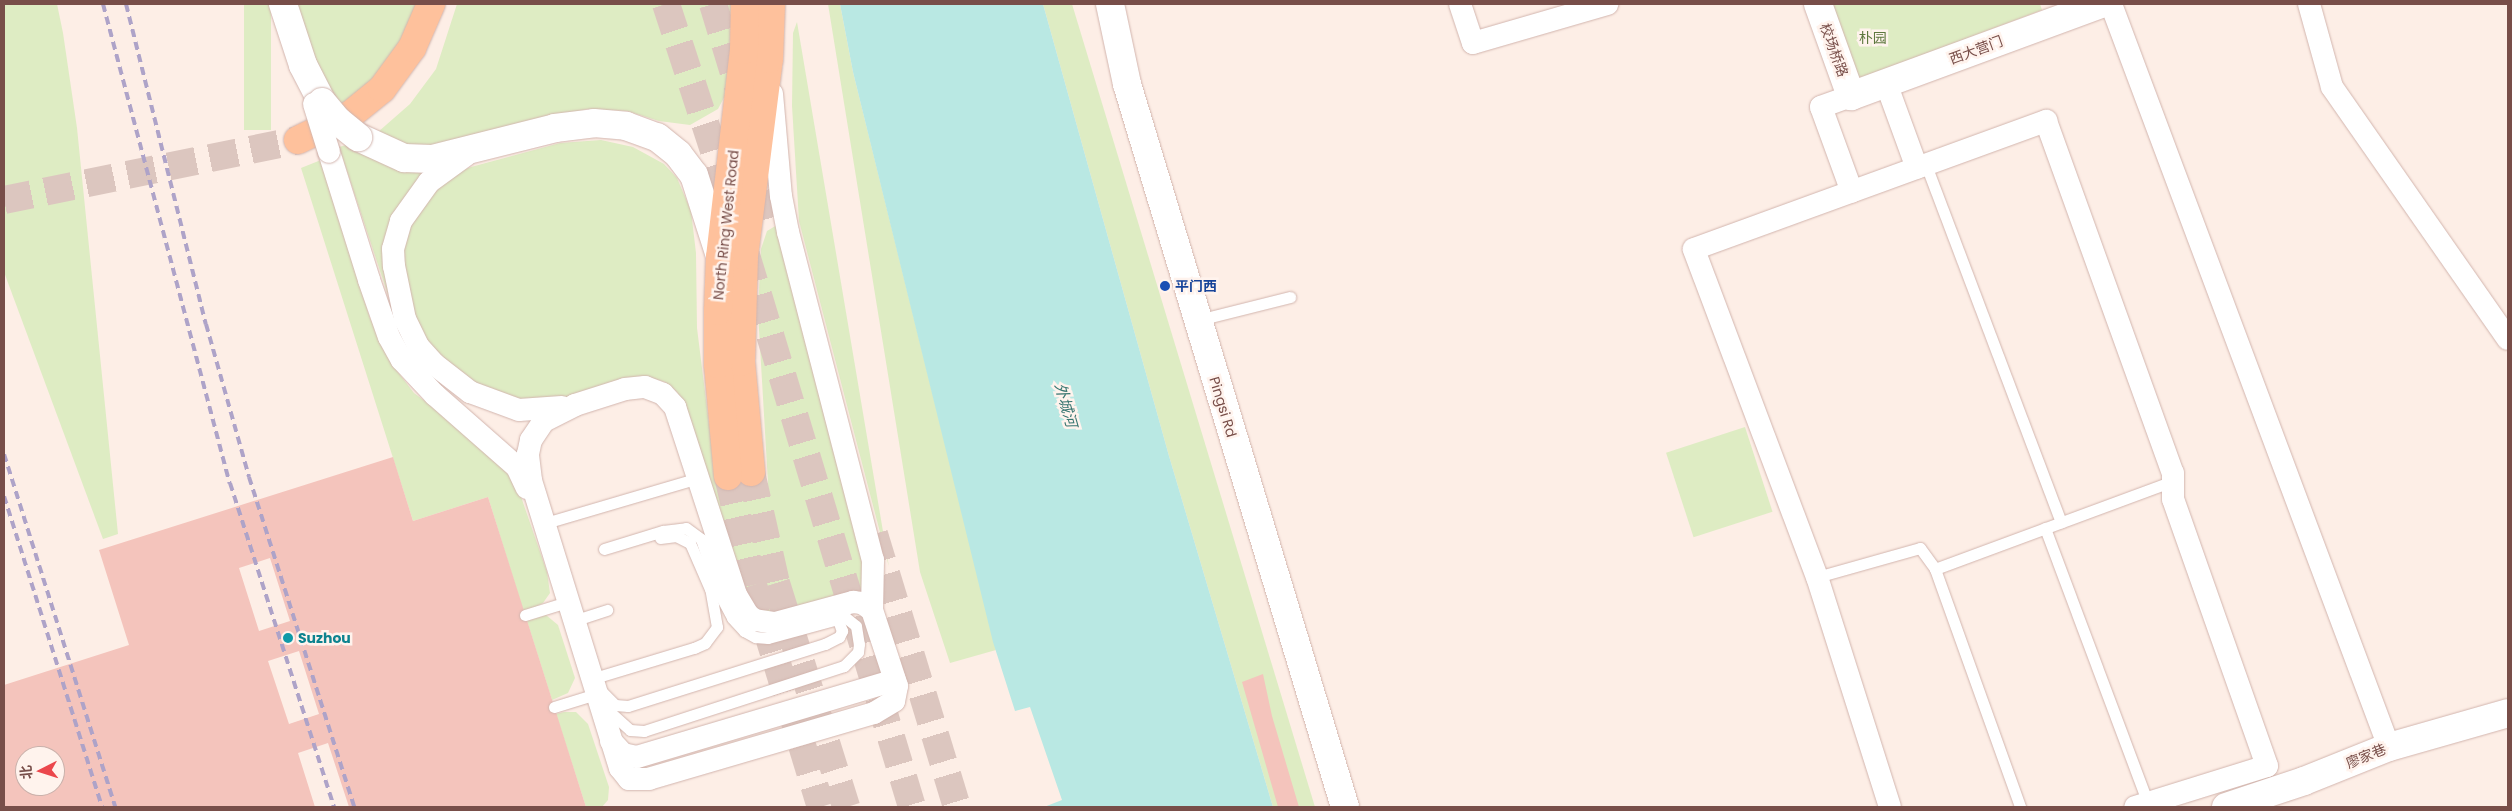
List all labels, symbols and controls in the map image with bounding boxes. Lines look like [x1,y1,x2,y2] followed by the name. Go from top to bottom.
[1817,21,1851,79] street label: 校场桥路
[1859,30,1887,46] park label: 朴园
[1947,33,2005,67] street label: 西大营门
[710,149,742,301] street label: North Ring West Road
[1175,278,1217,294] place label: 平门西
[1159,280,1171,292] marker: 平门西
[1206,375,1240,439] street label: Pingsi Rd
[1051,381,1081,429] water label: 外城河
[298,630,351,646] place label: Suzhou
[282,632,294,644] marker: Suzhou
[2343,740,2389,772] street label: 廖家巷
[15,746,65,796] north arrow
[15,764,37,780] text: 北

